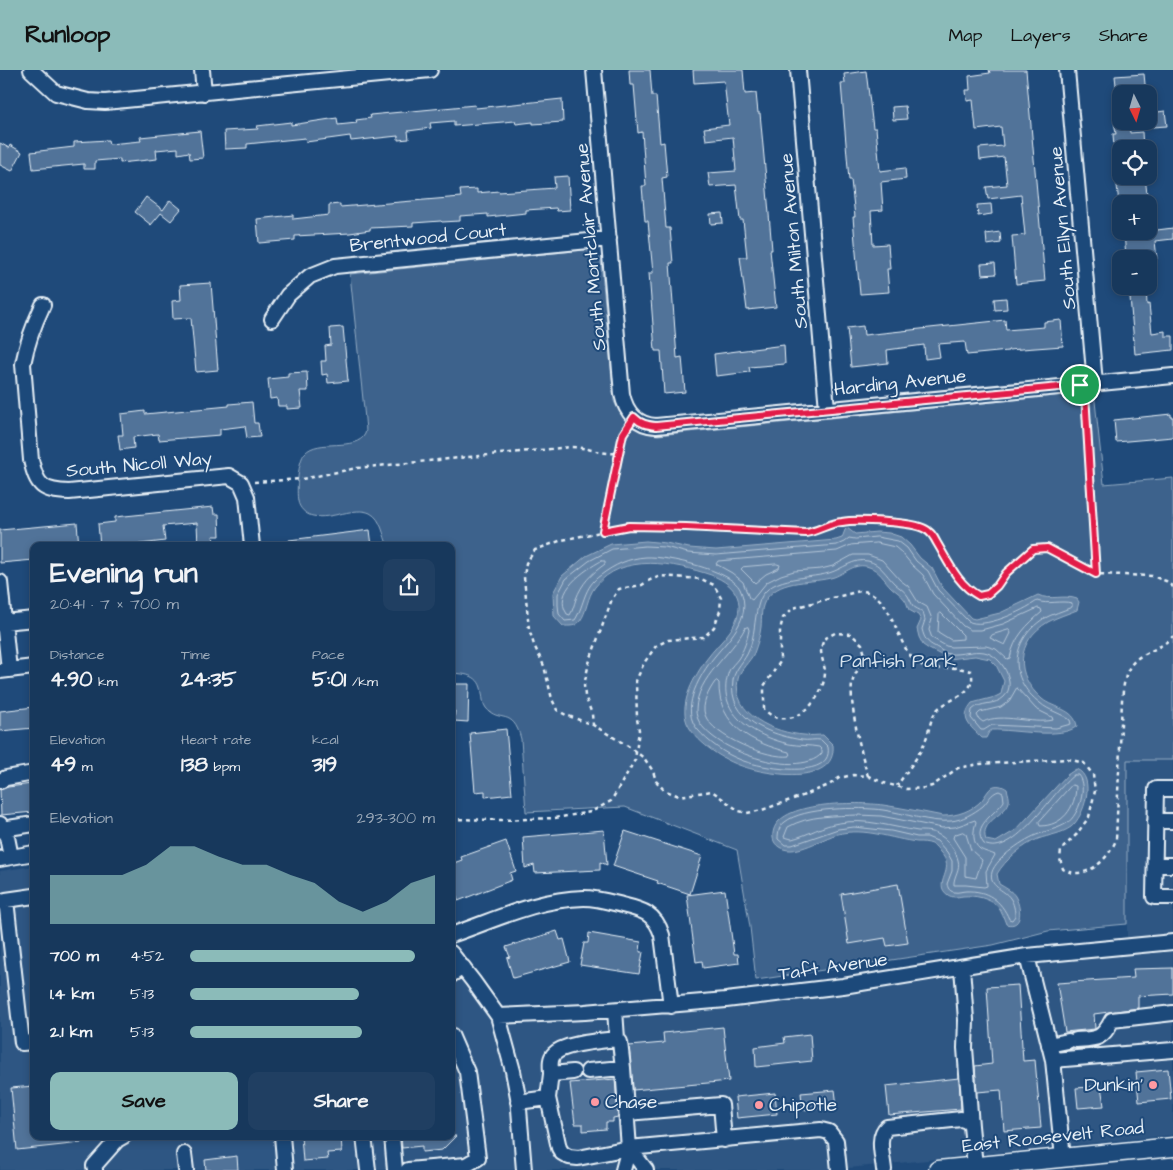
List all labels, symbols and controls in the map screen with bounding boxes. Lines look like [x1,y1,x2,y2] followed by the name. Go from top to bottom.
[25,18,110,52] text: Runloop
[948,23,982,48] text: Map
[1010,23,1071,48] text: Layers
[1099,23,1148,48] text: Share
[1112,85,1158,130] north arrow
[1112,85,1157,295] map controls
[1112,140,1157,185] button: locate
[568,142,614,352] street label: South Montclair Avenue
[1042,145,1085,311] street label: South Ellyn Avenue
[773,152,815,330] street label: South Milton Avenue
[1112,195,1157,240] button: +
[348,216,508,260] street label: Brentwood Court
[1112,250,1157,295] button: −
[832,363,968,404] street label: Harding Avenue
[1059,364,1101,406] pin
[1066,371,1094,399] icon: arrive
[65,445,214,486] street label: South Nicoll Way
[50,554,198,593] text: Evening run
[383,559,435,611] button: share
[50,593,179,615] text: 20:41 · 7 × 700 m
[50,645,104,665] text: Distance
[181,645,210,665] text: Time
[312,645,344,665] text: Pace
[840,648,956,675] park label: Panfish Park
[50,665,92,694] text: 4.90
[181,665,236,694] text: 24:35
[312,665,346,694] text: 5:01
[92,672,118,692] text: km
[346,672,378,692] text: /km
[50,730,105,750] text: Elevation
[181,730,251,750] text: Heart rate
[312,730,339,750] text: kcal
[50,750,76,779] text: 49
[181,750,208,779] text: 138
[312,750,337,779] text: 319
[76,757,93,777] text: m
[208,757,240,777] text: bpm
[50,807,113,829] text: Elevation
[356,807,435,829] text: 293–300 m
[50,945,99,967] text: 700 m
[130,945,164,967] text: 4:52
[777,946,889,988] street label: Taft Avenue
[50,983,94,1005] text: 1.4 km
[130,983,154,1005] text: 5:13
[50,1021,92,1043] text: 2.1 km
[130,1021,154,1043] text: 5:13
[50,1072,238,1130] button: Save
[248,1072,435,1130] button: Share
[1084,1072,1143,1099] place label: Dunkin'
[1147,1079,1159,1091] marker: Dunkin'
[605,1089,657,1116] place label: Chase
[769,1092,837,1119] place label: Chipotle
[589,1096,601,1108] marker: Chase
[753,1099,765,1111] marker: Chipotle
[961,1114,1145,1160] street label: East Roosevelt Road

